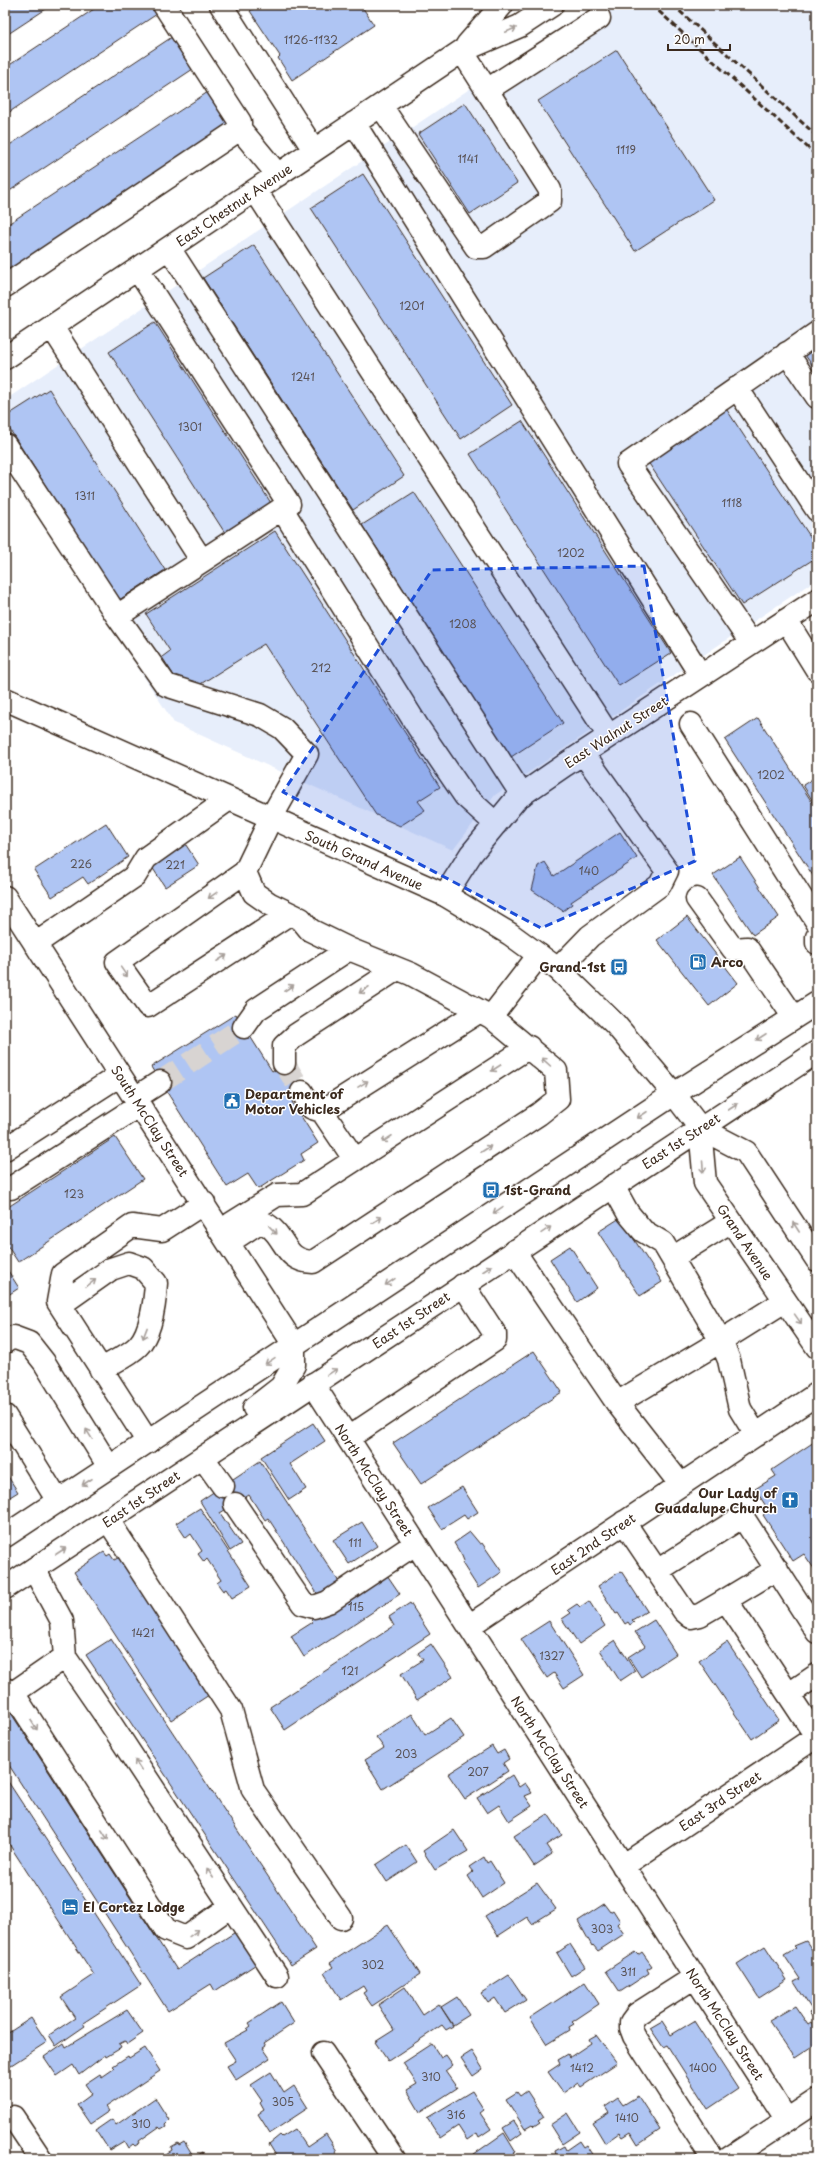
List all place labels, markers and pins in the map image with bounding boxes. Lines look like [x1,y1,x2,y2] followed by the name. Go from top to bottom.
[688,952,708,972] fuel station icon: Arco
[711,952,744,971] place label: Arco
[539,957,607,976] place label: Grand-1st
[609,957,629,977] bus stop icon: Grand-1st
[245,1084,344,1118] place label: Department of Motor Vehicles
[222,1091,242,1111] public building icon: Department of Motor Vehicles
[481,1180,501,1200] bus stop icon: 1st-Grand
[504,1180,571,1199] place label: 1st-Grand
[654,1483,778,1517] place label: Our Lady of Guadalupe Church
[780,1490,800,1510] church icon: Our Lady of Guadalupe Church
[60,1897,80,1917] hotel icon: El Cortez Lodge
[83,1897,185,1916] place label: El Cortez Lodge

